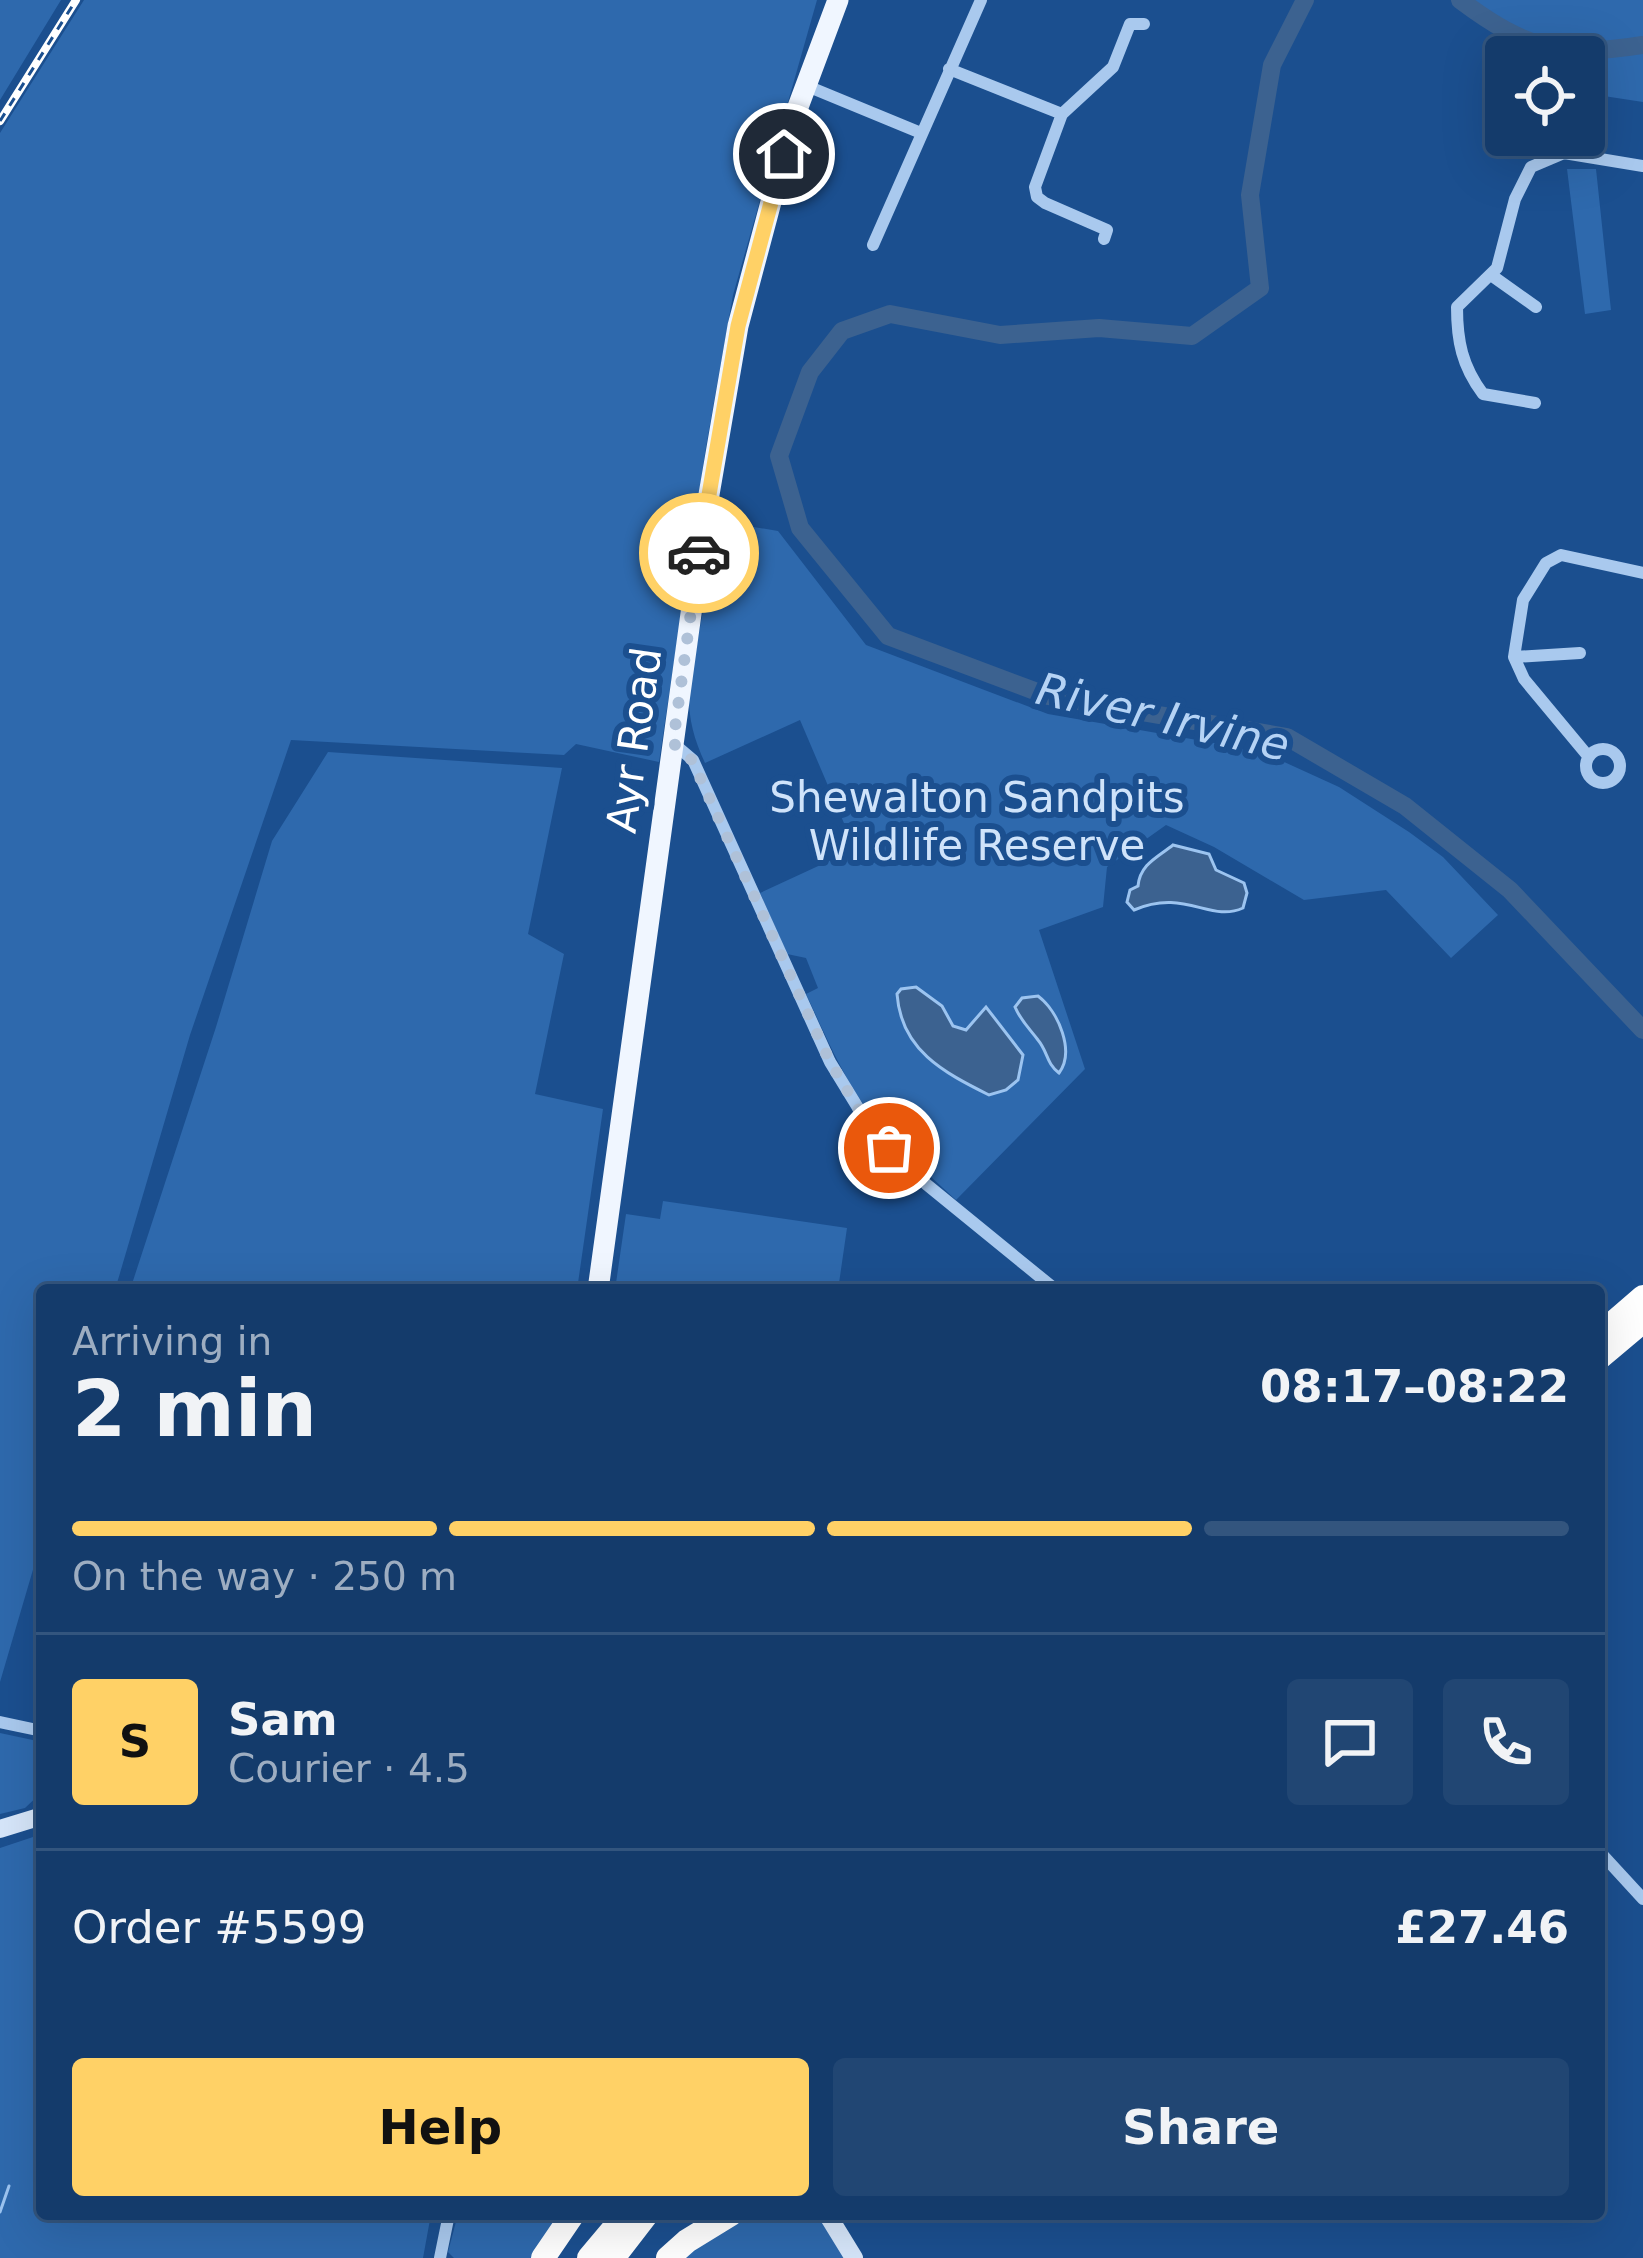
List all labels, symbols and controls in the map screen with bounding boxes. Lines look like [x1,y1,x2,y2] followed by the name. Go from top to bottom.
[1485,36,1605,156] map controls
[1485,36,1605,156] button: locate
[733,103,835,205] pin
[751,121,817,187] icon: home
[639,493,759,613] courier
[666,520,732,586] icon: car
[597,644,671,836] street label: Ayr Road
[1031,662,1295,772] water label: River Irvine
[769,773,1185,870] park label: Shewalton Sandpits Wildlife Reserve
[838,1097,940,1199] pin
[856,1115,922,1181] icon: bag
[72,1319,272,1364] text: Arriving in
[1260,1360,1569,1413] text: 08:17–08:22
[72,1364,317,1454] text: 2 min
[72,1554,457,1599] text: On the way · 250 m
[1287,1679,1413,1805] button: chat
[1443,1679,1569,1805] button: phone
[228,1693,338,1746] text: Sam
[119,1715,151,1768] text: S
[228,1746,470,1791] text: Courier · 4.5
[72,1901,366,1954] text: Order #5599
[1395,1901,1569,1954] text: £27.46
[72,2058,809,2196] button: Help
[833,2058,1569,2196] button: Share

